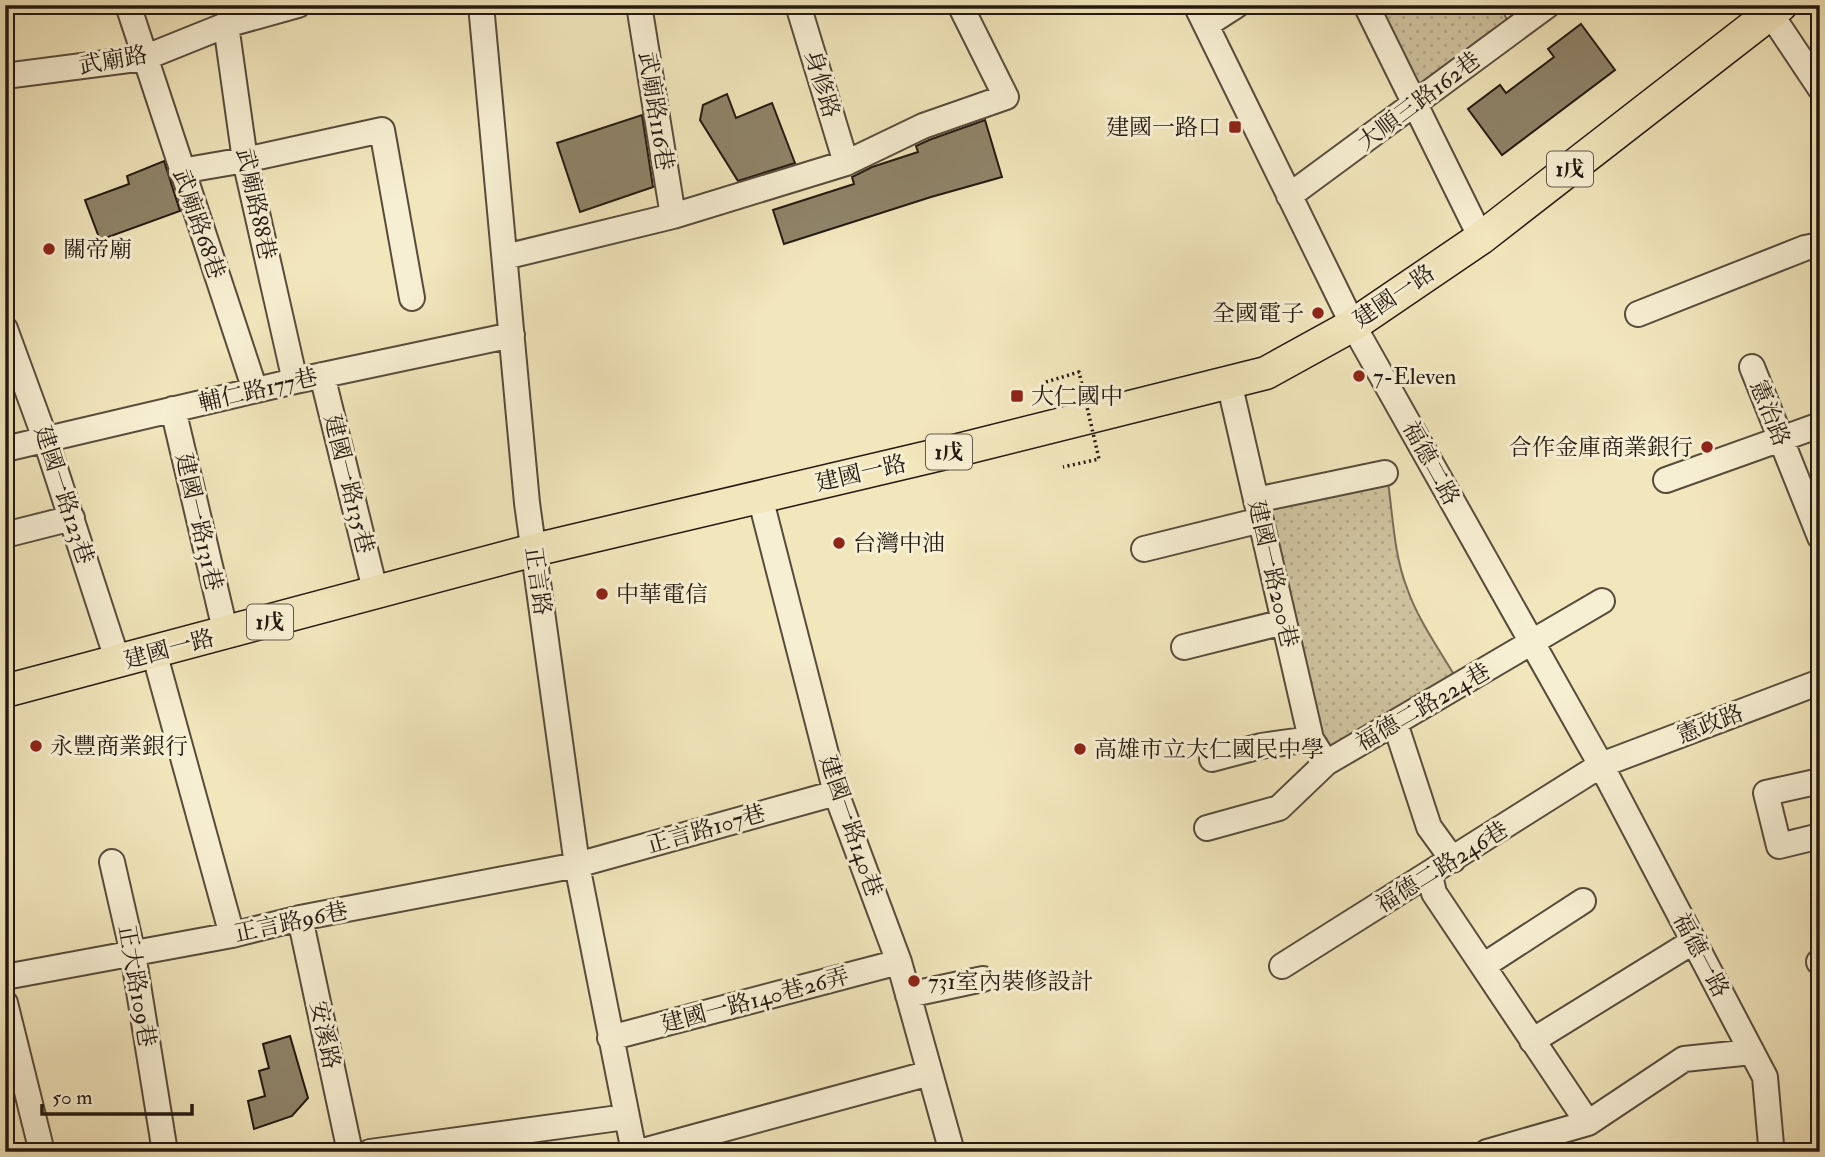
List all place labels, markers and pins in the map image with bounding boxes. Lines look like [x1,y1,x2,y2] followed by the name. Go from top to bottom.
[1106,113,1221,142] place label: 建國一路口
[1227,119,1243,135] marker: 建國一路口
[63,235,132,264] place label: 關帝廟
[41,241,57,257] marker: 關帝廟
[1212,299,1304,328] place label: 全國電子
[1310,305,1326,321] marker: 全國電子
[1373,362,1457,391] place label: 7-Eleven
[1351,368,1367,384] marker: 7-Eleven
[1031,382,1123,411] place label: 大仁國中
[1009,388,1025,404] marker: 大仁國中
[1509,433,1693,462] place label: 合作金庫商業銀行
[1699,439,1715,455] marker: 合作金庫商業銀行
[853,529,945,558] place label: 台灣中油
[831,535,847,551] marker: 台灣中油
[616,580,708,609] place label: 中華電信
[594,586,610,602] marker: 中華電信
[50,732,188,761] place label: 永豐商業銀行
[1094,735,1324,764] place label: 高雄市立大仁國民中學
[28,738,44,754] marker: 永豐商業銀行
[1072,741,1088,757] marker: 高雄市立大仁國民中學
[928,967,1094,996] place label: 731室內裝修設計
[906,973,922,989] marker: 731室內裝修設計

